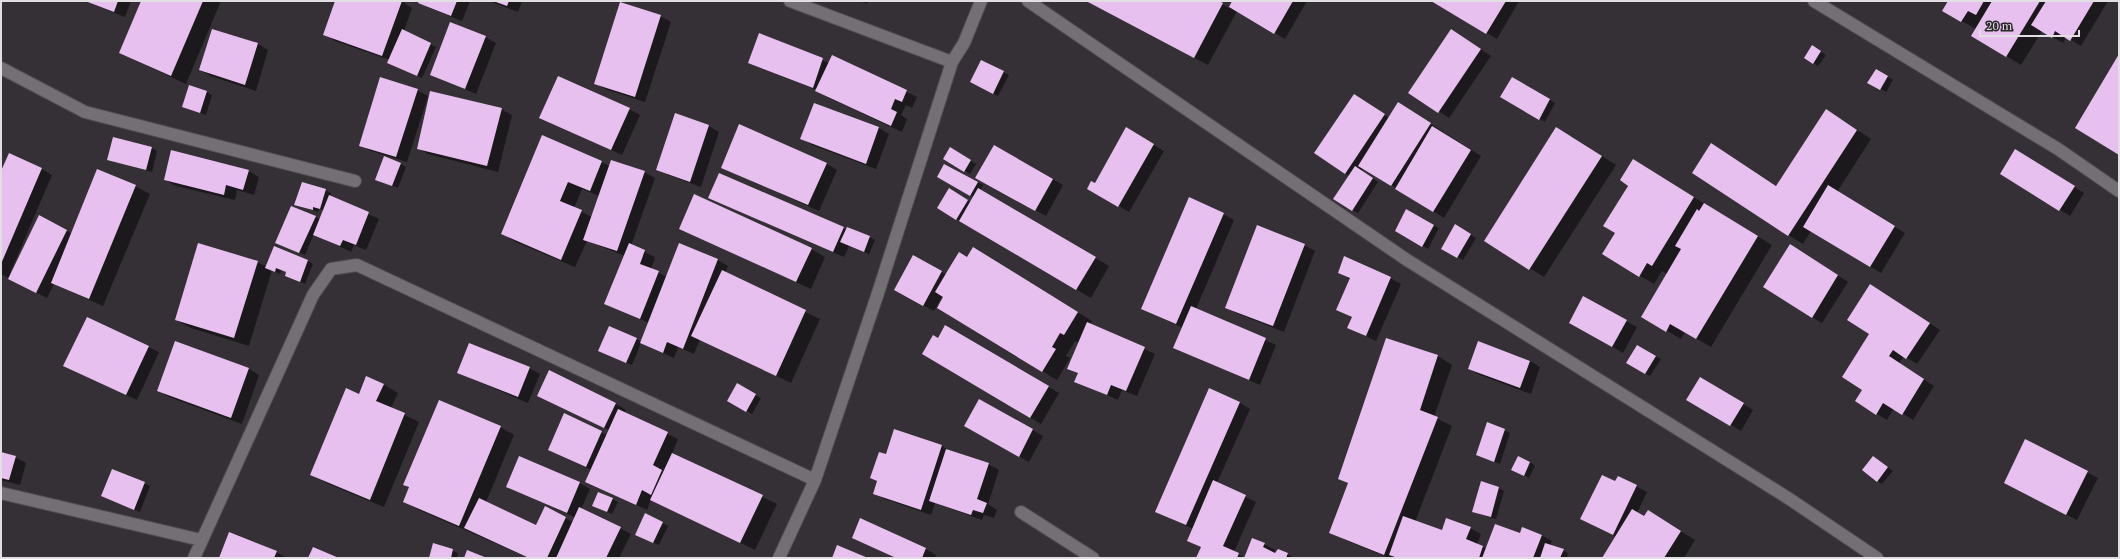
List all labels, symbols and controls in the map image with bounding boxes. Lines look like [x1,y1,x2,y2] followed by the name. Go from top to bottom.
[1980,12,2079,38] scale bar
[1986,18,2013,33] text: 20 m

